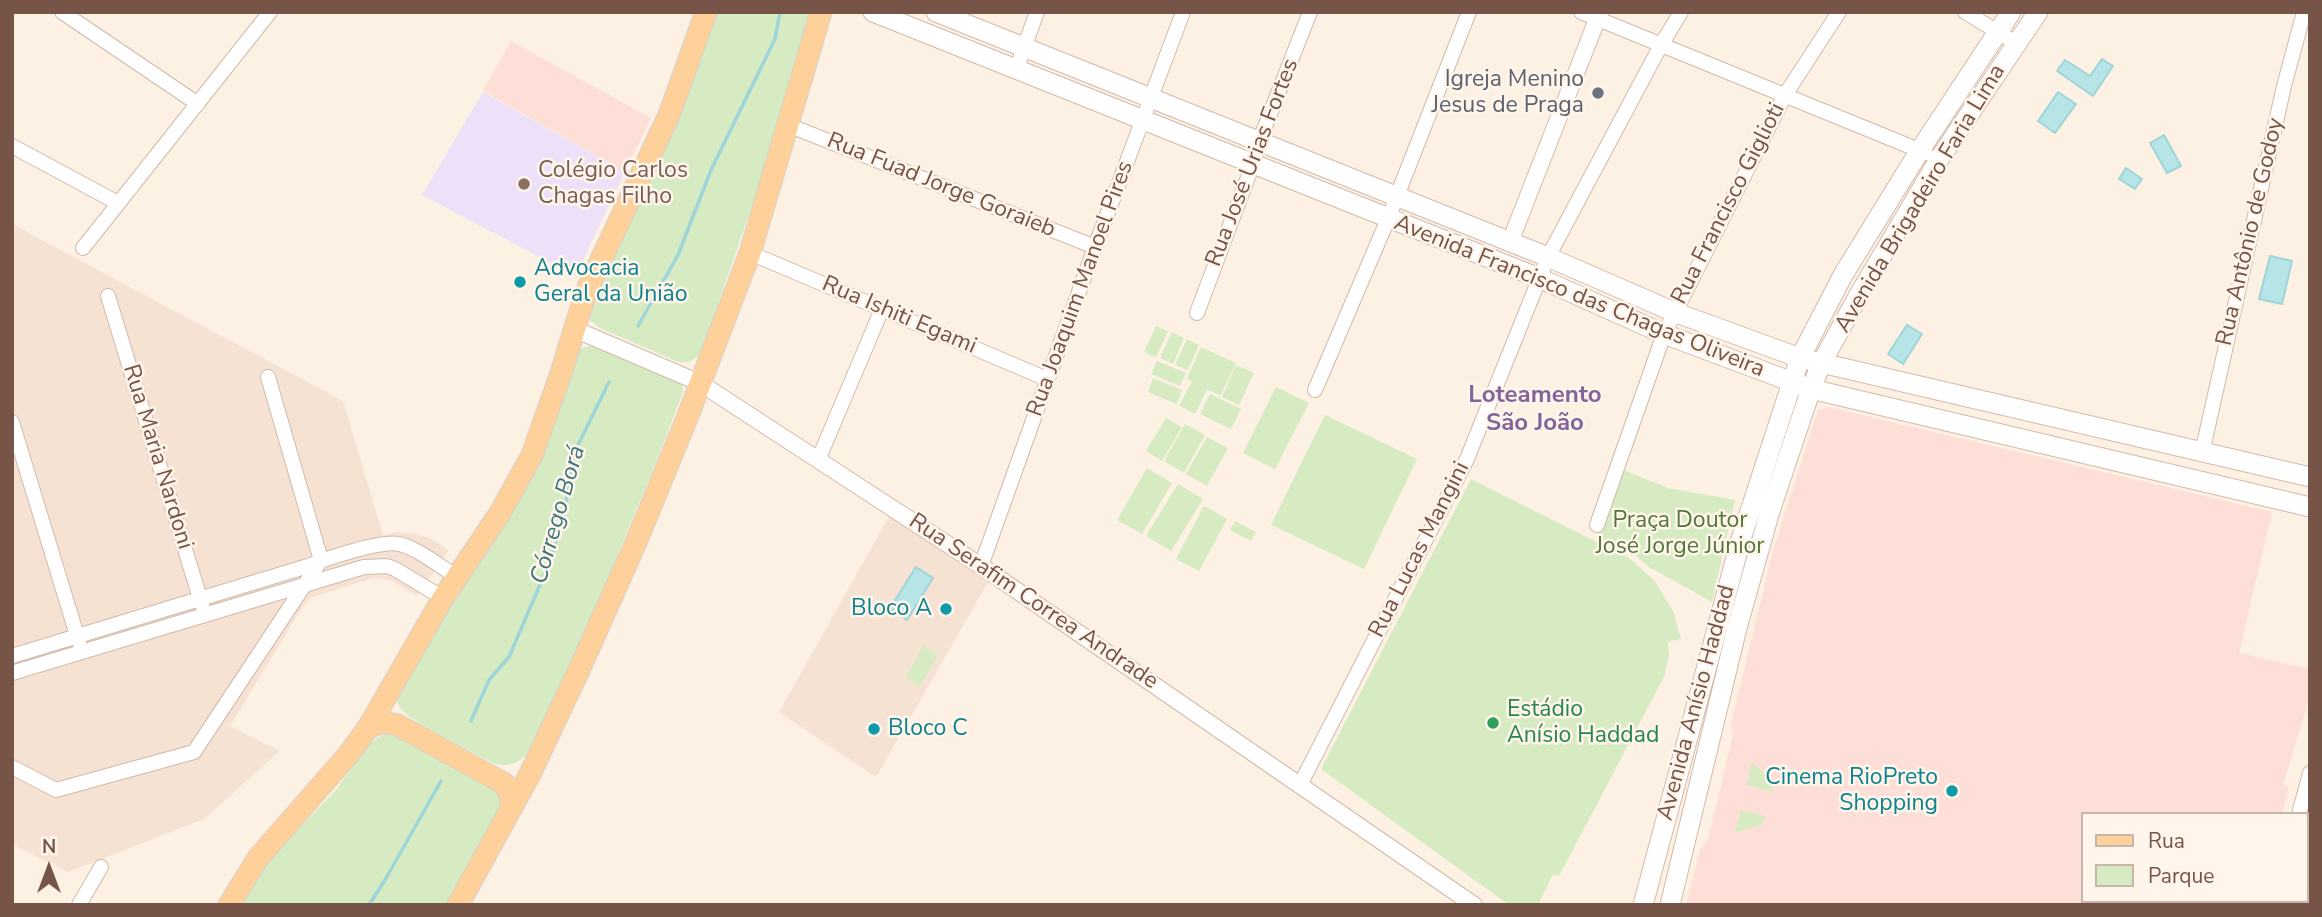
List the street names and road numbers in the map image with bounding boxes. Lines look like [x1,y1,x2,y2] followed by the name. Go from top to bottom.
[1201,55,1305,271] street label: Rua José Urias Fortes
[1830,60,2012,338] street label: Avenida Brigadeiro Faria Lima
[1666,99,1792,309] street label: Rua Francisco Giglioti
[2211,115,2291,349] street label: Rua Antônio de Godoy
[823,128,1059,244] street label: Rua Fuad Jorge Goraieb
[1022,157,1140,421] street label: Rua Joaquim Manoel Pires
[1390,210,1768,384] street label: Avenida Francisco das Chagas Oliveira
[818,271,980,361] street label: Rua Ishiti Egami
[116,361,198,553] street label: Rua Maria Nardoni
[1364,458,1476,642] street label: Rua Lucas Mangini
[903,508,1163,696] street label: Rua Serafim Correa Andrade
[1652,582,1742,824] street label: Avenida Anísio Haddad

